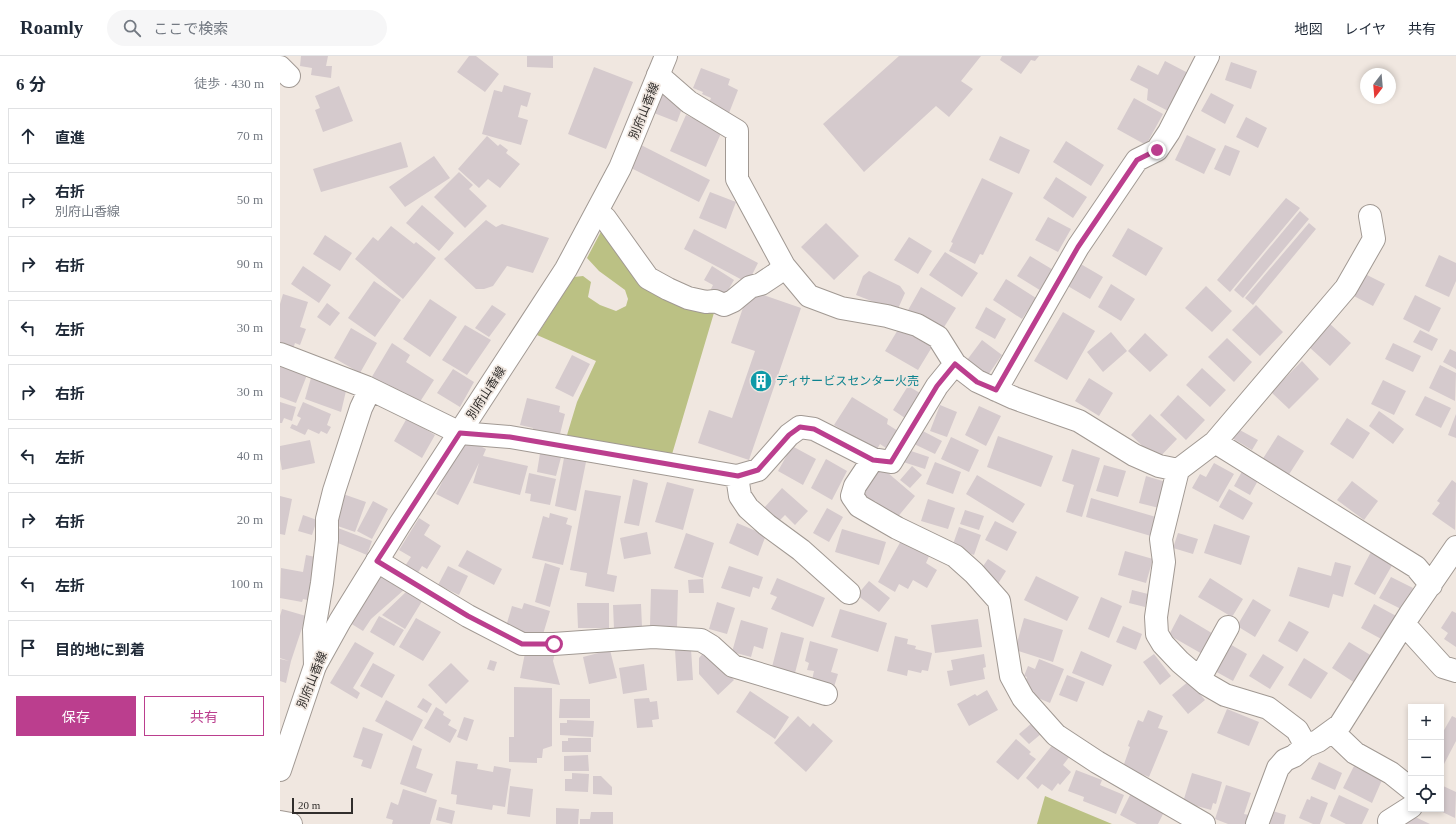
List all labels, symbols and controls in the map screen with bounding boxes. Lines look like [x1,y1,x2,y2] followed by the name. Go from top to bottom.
[107,10,387,46] search box
[20,17,83,38] text: Roamly
[121,17,143,39] icon: search
[153,21,228,37] text: ここで検索
[1294,22,1322,37] text: 地図
[1344,22,1386,37] text: レイヤ
[1408,22,1436,37] text: 共有
[1360,68,1396,104] north arrow
[16,75,46,94] text: 6 分
[194,76,264,91] text: 徒歩 · 430 m
[626,81,662,141] street label: 別府山香線
[17,125,39,147] icon: ahead
[237,128,263,143] text: 70 m
[55,130,85,146] text: 直進
[1148,141,1166,159] route end
[55,184,85,200] text: 右折
[17,189,39,211] icon: right
[237,192,263,207] text: 50 m
[55,204,120,219] text: 別府山香線
[17,253,39,275] icon: right
[237,256,263,271] text: 90 m
[55,258,85,274] text: 右折
[17,317,39,339] icon: left
[237,320,263,335] text: 30 m
[55,322,85,338] text: 左折
[464,364,508,422] street label: 別府山香線
[748,368,774,394] building icon: ディサービスセンター火売
[776,374,919,388] place label: ディサービスセンター火売
[17,381,39,403] icon: right
[237,384,263,399] text: 30 m
[55,386,85,402] text: 右折
[17,445,39,467] icon: left
[237,448,263,463] text: 40 m
[55,450,85,466] text: 左折
[17,509,39,531] icon: right
[237,512,263,527] text: 20 m
[55,514,85,530] text: 右折
[17,573,39,595] icon: left
[230,576,263,591] text: 100 m
[55,578,85,594] text: 左折
[545,635,563,653] route start
[17,637,39,659] icon: arrive
[55,642,145,658] text: 目的地に到着
[294,650,330,710] street label: 別府山香線
[16,696,136,736] button: 保存
[144,696,264,736] button: 共有
[1408,704,1444,812] map controls
[1408,704,1444,740] button: +
[1408,740,1444,776] button: −
[1408,776,1444,812] button: locate
[292,796,353,815] scale bar
[298,799,320,811] text: 20 m

